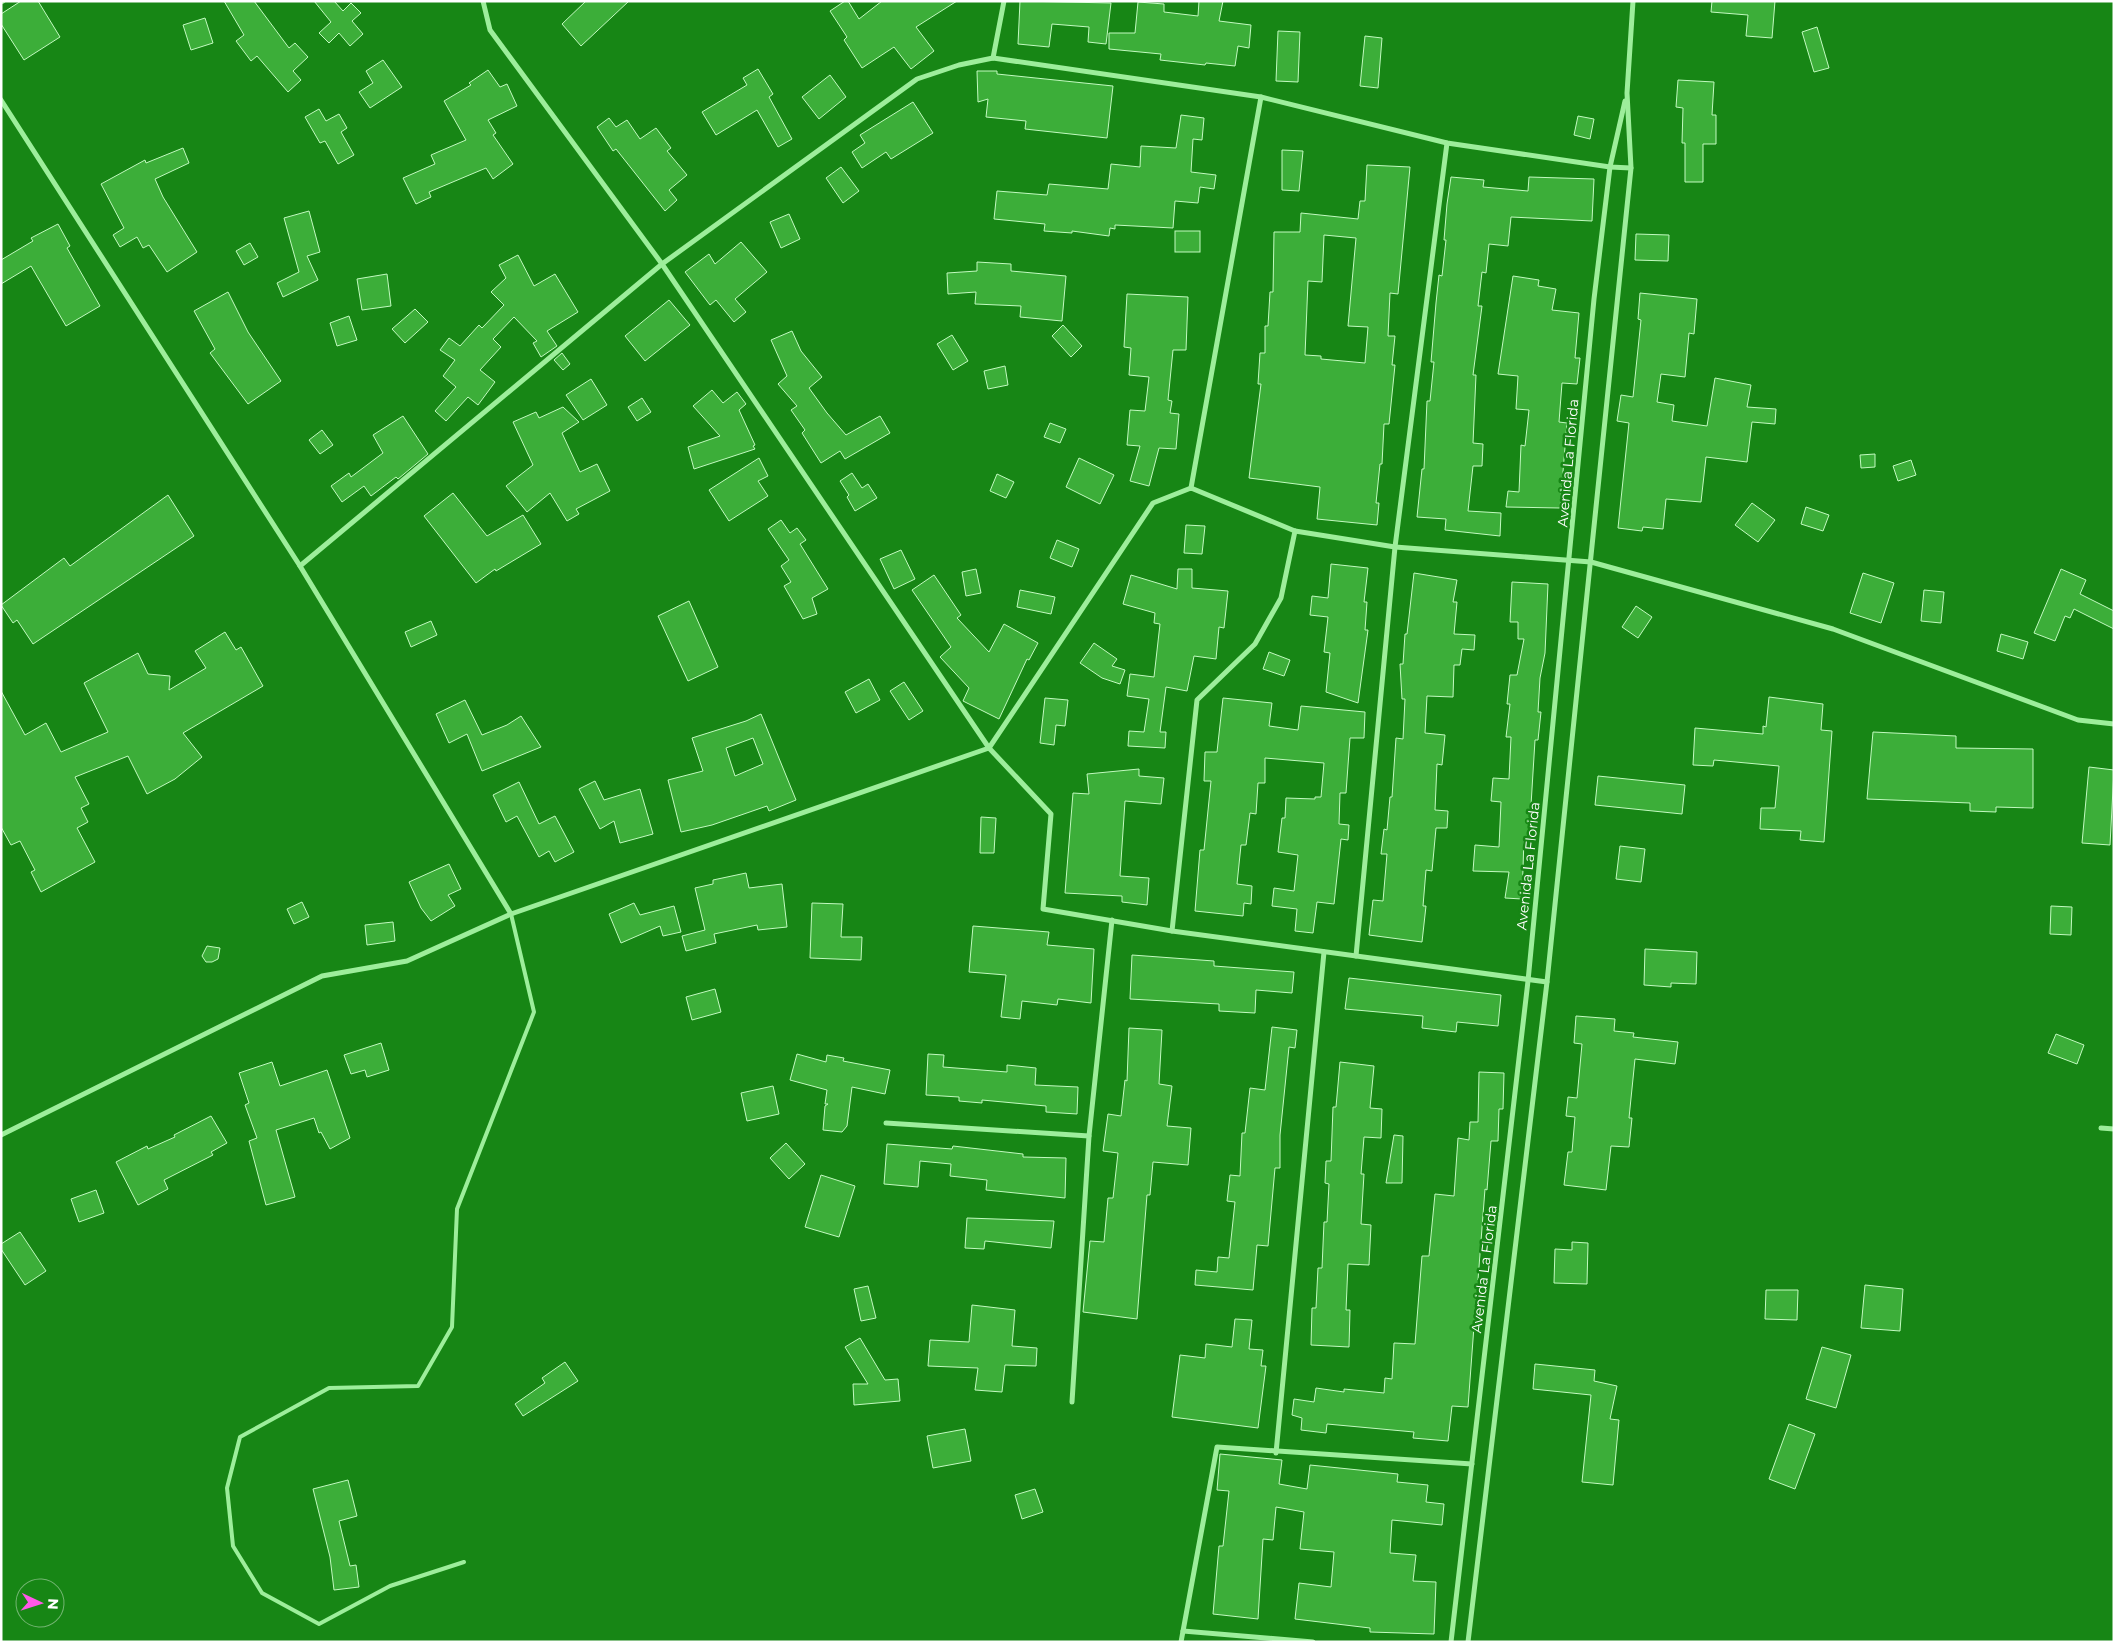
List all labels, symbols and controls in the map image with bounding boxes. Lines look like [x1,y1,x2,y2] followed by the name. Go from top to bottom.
[1553,398,1583,528] street label: Avenida La Florida
[1512,801,1544,931] street label: Avenida La Florida
[1467,1204,1501,1334] street label: Avenida La Florida
[15,1578,65,1628] north arrow
[44,1598,62,1610] text: N

